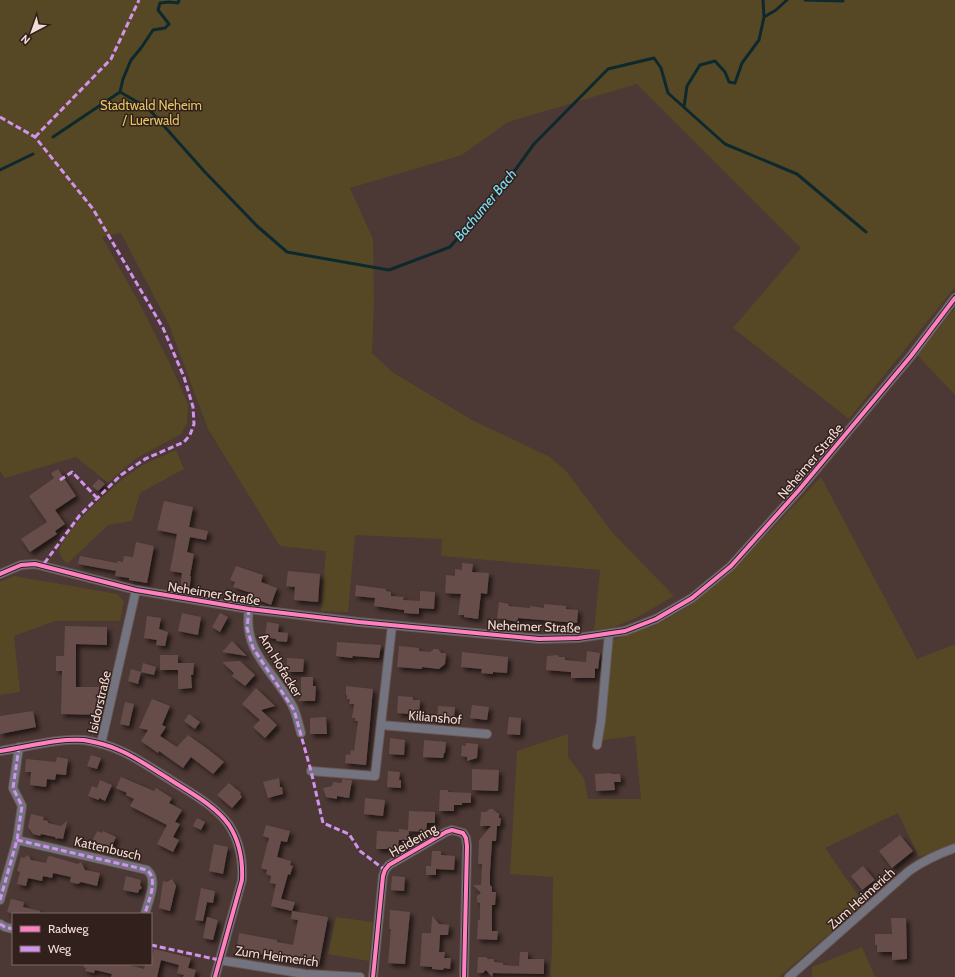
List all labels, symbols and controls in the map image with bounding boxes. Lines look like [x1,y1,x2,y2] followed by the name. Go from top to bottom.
[12,12,52,52] north arrow
[18,32,33,47] text: N
[100,97,202,128] park label: Stadtwald Neheim / Luerwald
[450,165,520,245] water label: Bachumer Bach
[774,420,846,502] street label: Neheimer Straße
[167,578,262,608] street label: Neheimer Straße
[487,616,581,636] street label: Neheimer Straße
[256,630,307,700] street label: Am Hofacker
[84,669,114,735] street label: Isidorstraße
[408,707,463,727] street label: Kilianshof
[386,820,440,860] street label: Heidering
[73,833,143,863] street label: Kattenbusch
[824,864,898,932] street label: Zum Heimerich
[12,913,152,965] legend
[48,921,89,936] text: Radweg
[48,941,72,956] text: Weg
[234,942,320,970] street label: Zum Heimerich

